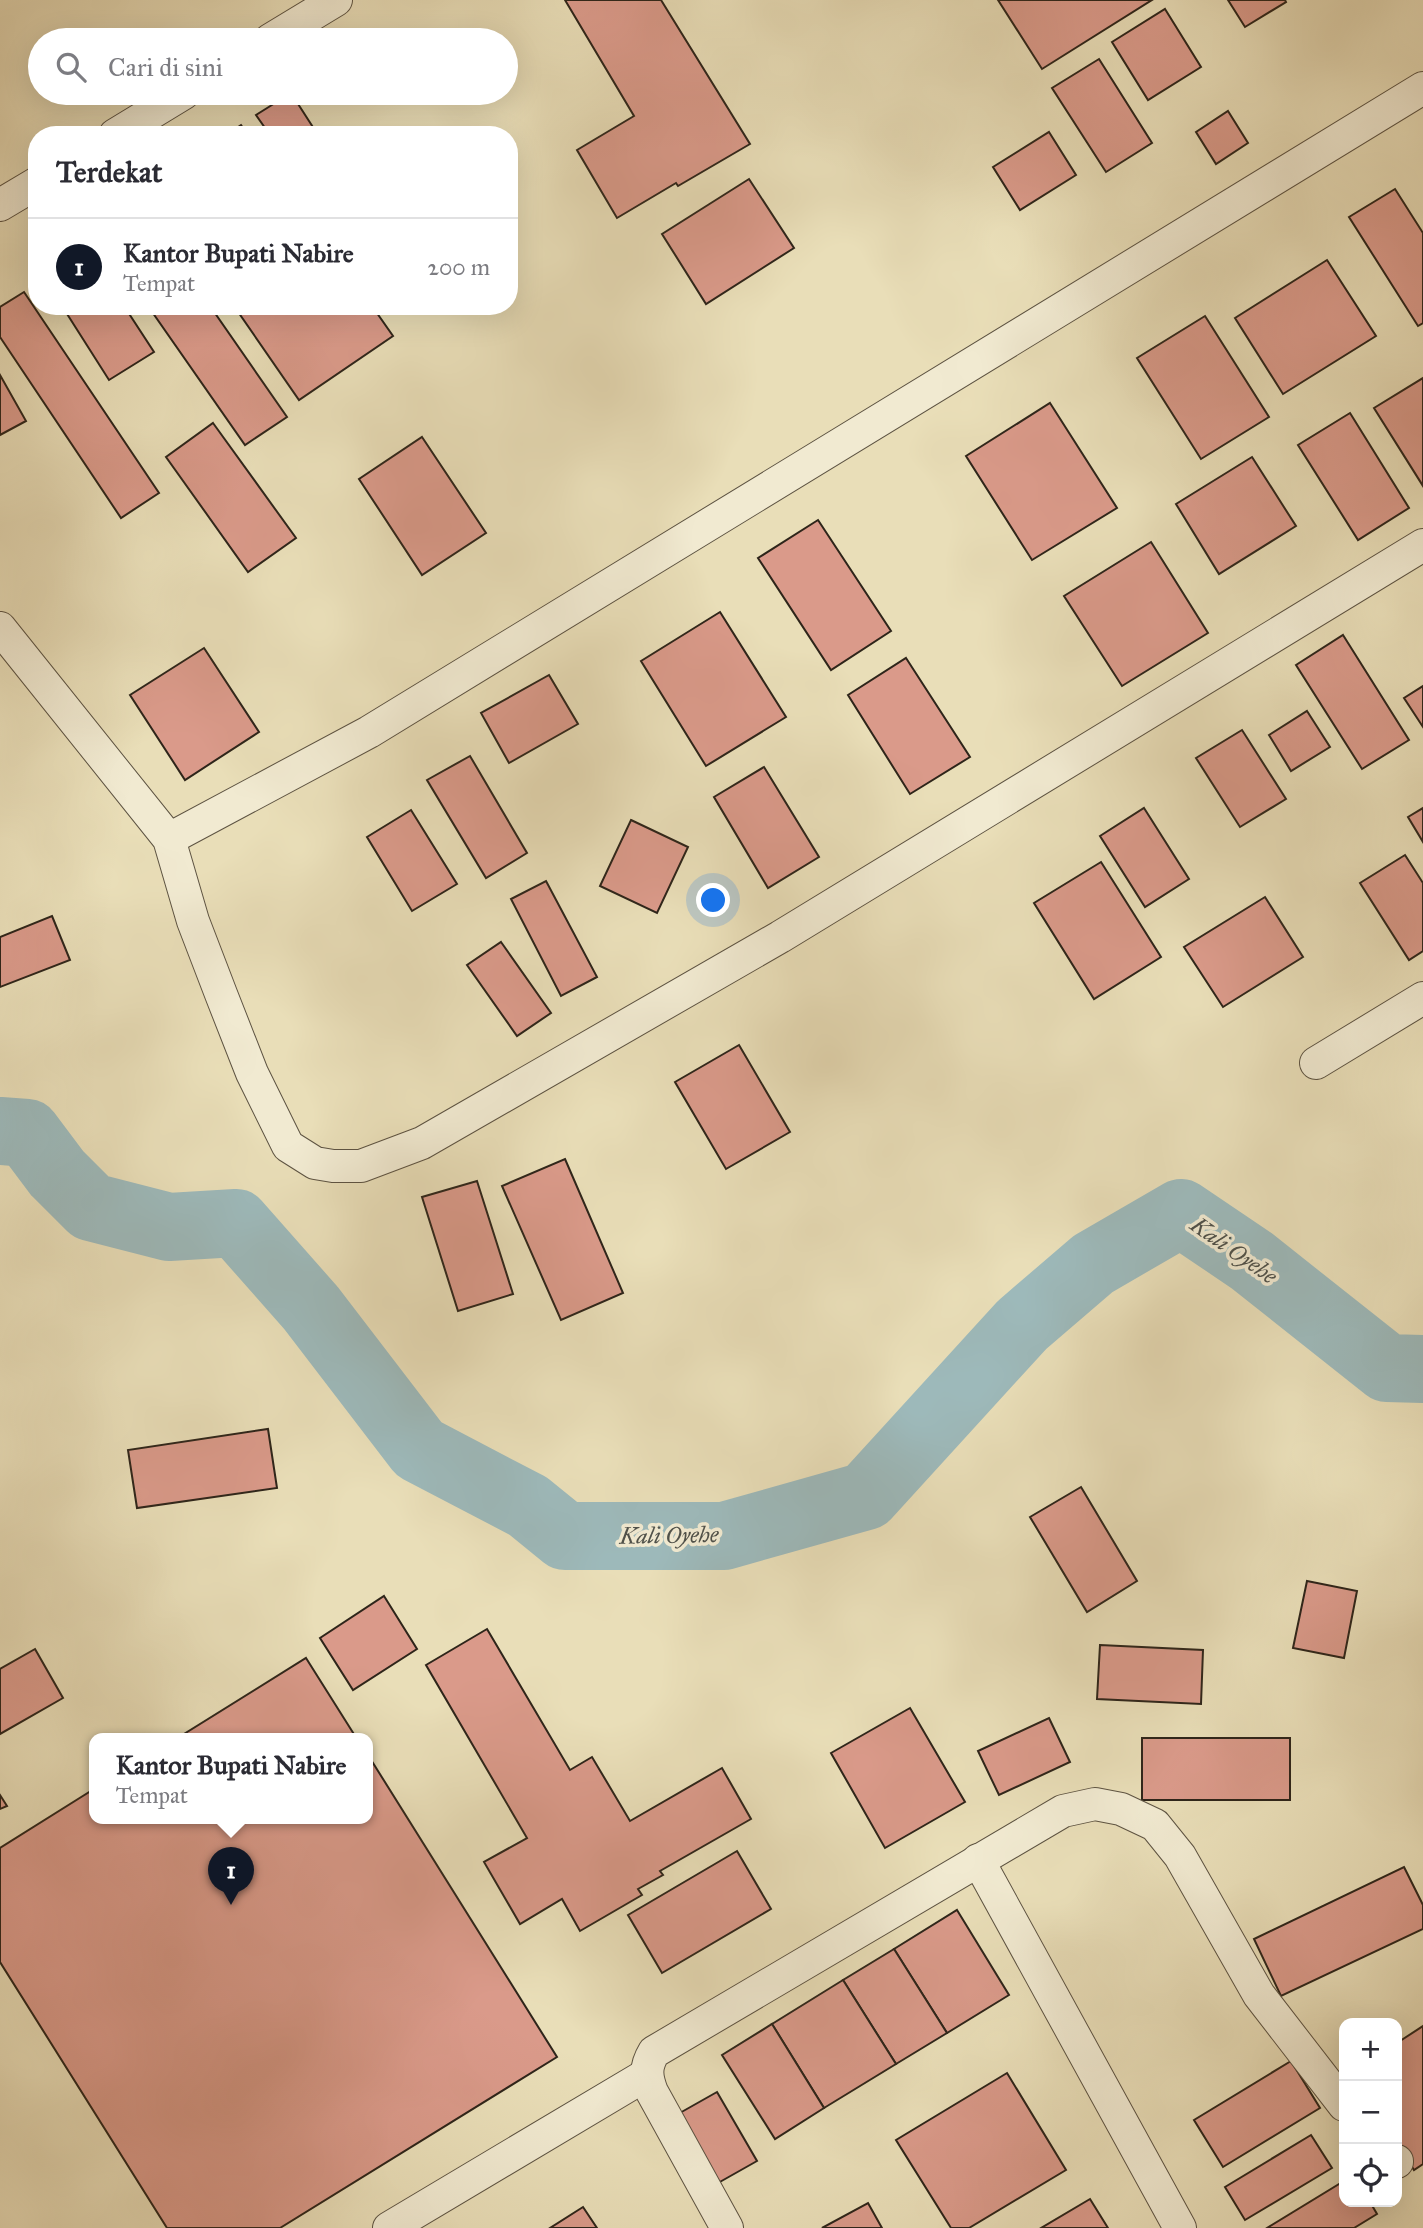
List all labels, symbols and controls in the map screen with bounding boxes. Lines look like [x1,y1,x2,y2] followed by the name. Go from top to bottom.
[28,28,518,105] search box
[52,48,90,86] icon: search
[108,51,223,83] text: Cari di sini
[56,154,162,190] text: Terdekat
[123,237,354,269] text: Kantor Bupati Nabire
[74,253,84,281] text: 1
[428,253,490,281] text: 200 m
[123,269,195,297] text: Tempat
[696,883,730,917] your location
[1185,1210,1283,1290] water label: Kali Oyehe
[618,1520,719,1550] water label: Kali Oyehe
[89,1733,373,1824] popup
[116,1749,346,1781] text: Kantor Bupati Nabire
[116,1781,188,1809] text: Tempat
[208,1847,254,1905] pin: 1
[1339,2018,1402,2207] map controls
[1339,2018,1402,2081] button: +
[1339,2081,1402,2144] button: −
[1339,2144,1402,2207] button: locate

